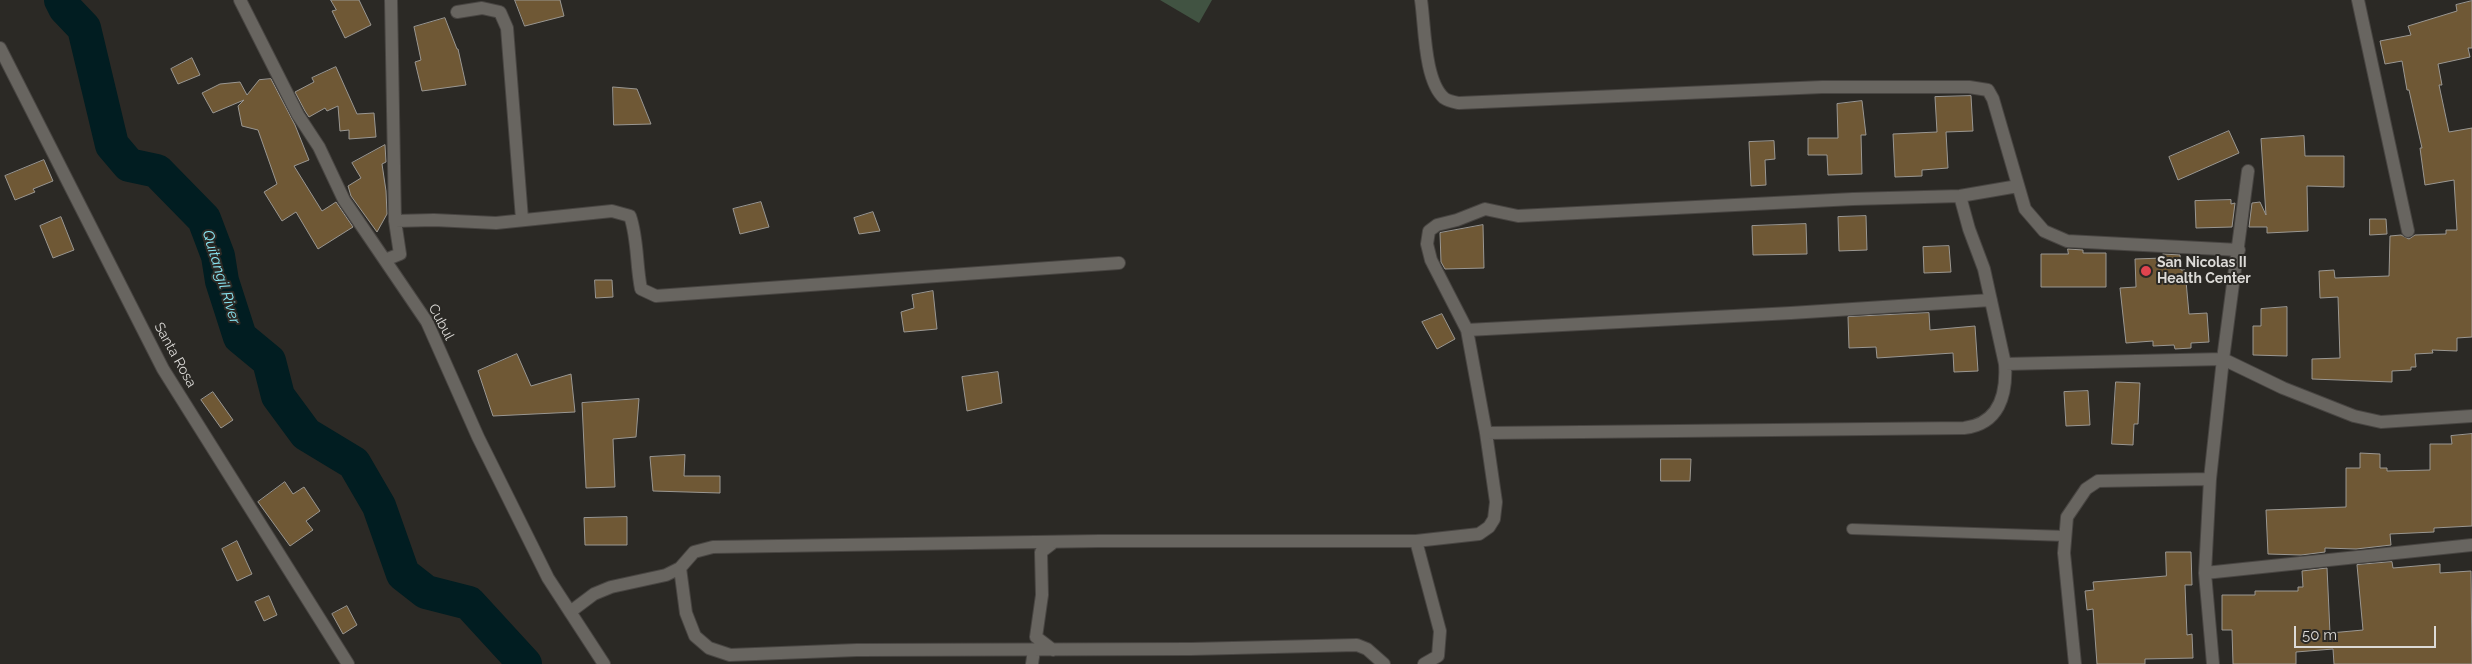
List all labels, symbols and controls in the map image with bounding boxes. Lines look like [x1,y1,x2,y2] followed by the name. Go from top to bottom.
[198,228,244,326] water label: Quitangil River
[2157,255,2251,288] place label: San Nicolas II Health Center
[2139,264,2153,278] marker: San Nicolas II Health Center
[425,301,457,343] street label: Cubul
[150,320,200,390] street label: Santa Rosa
[2297,616,2440,648] scale bar
[2302,626,2337,644] text: 50 m

